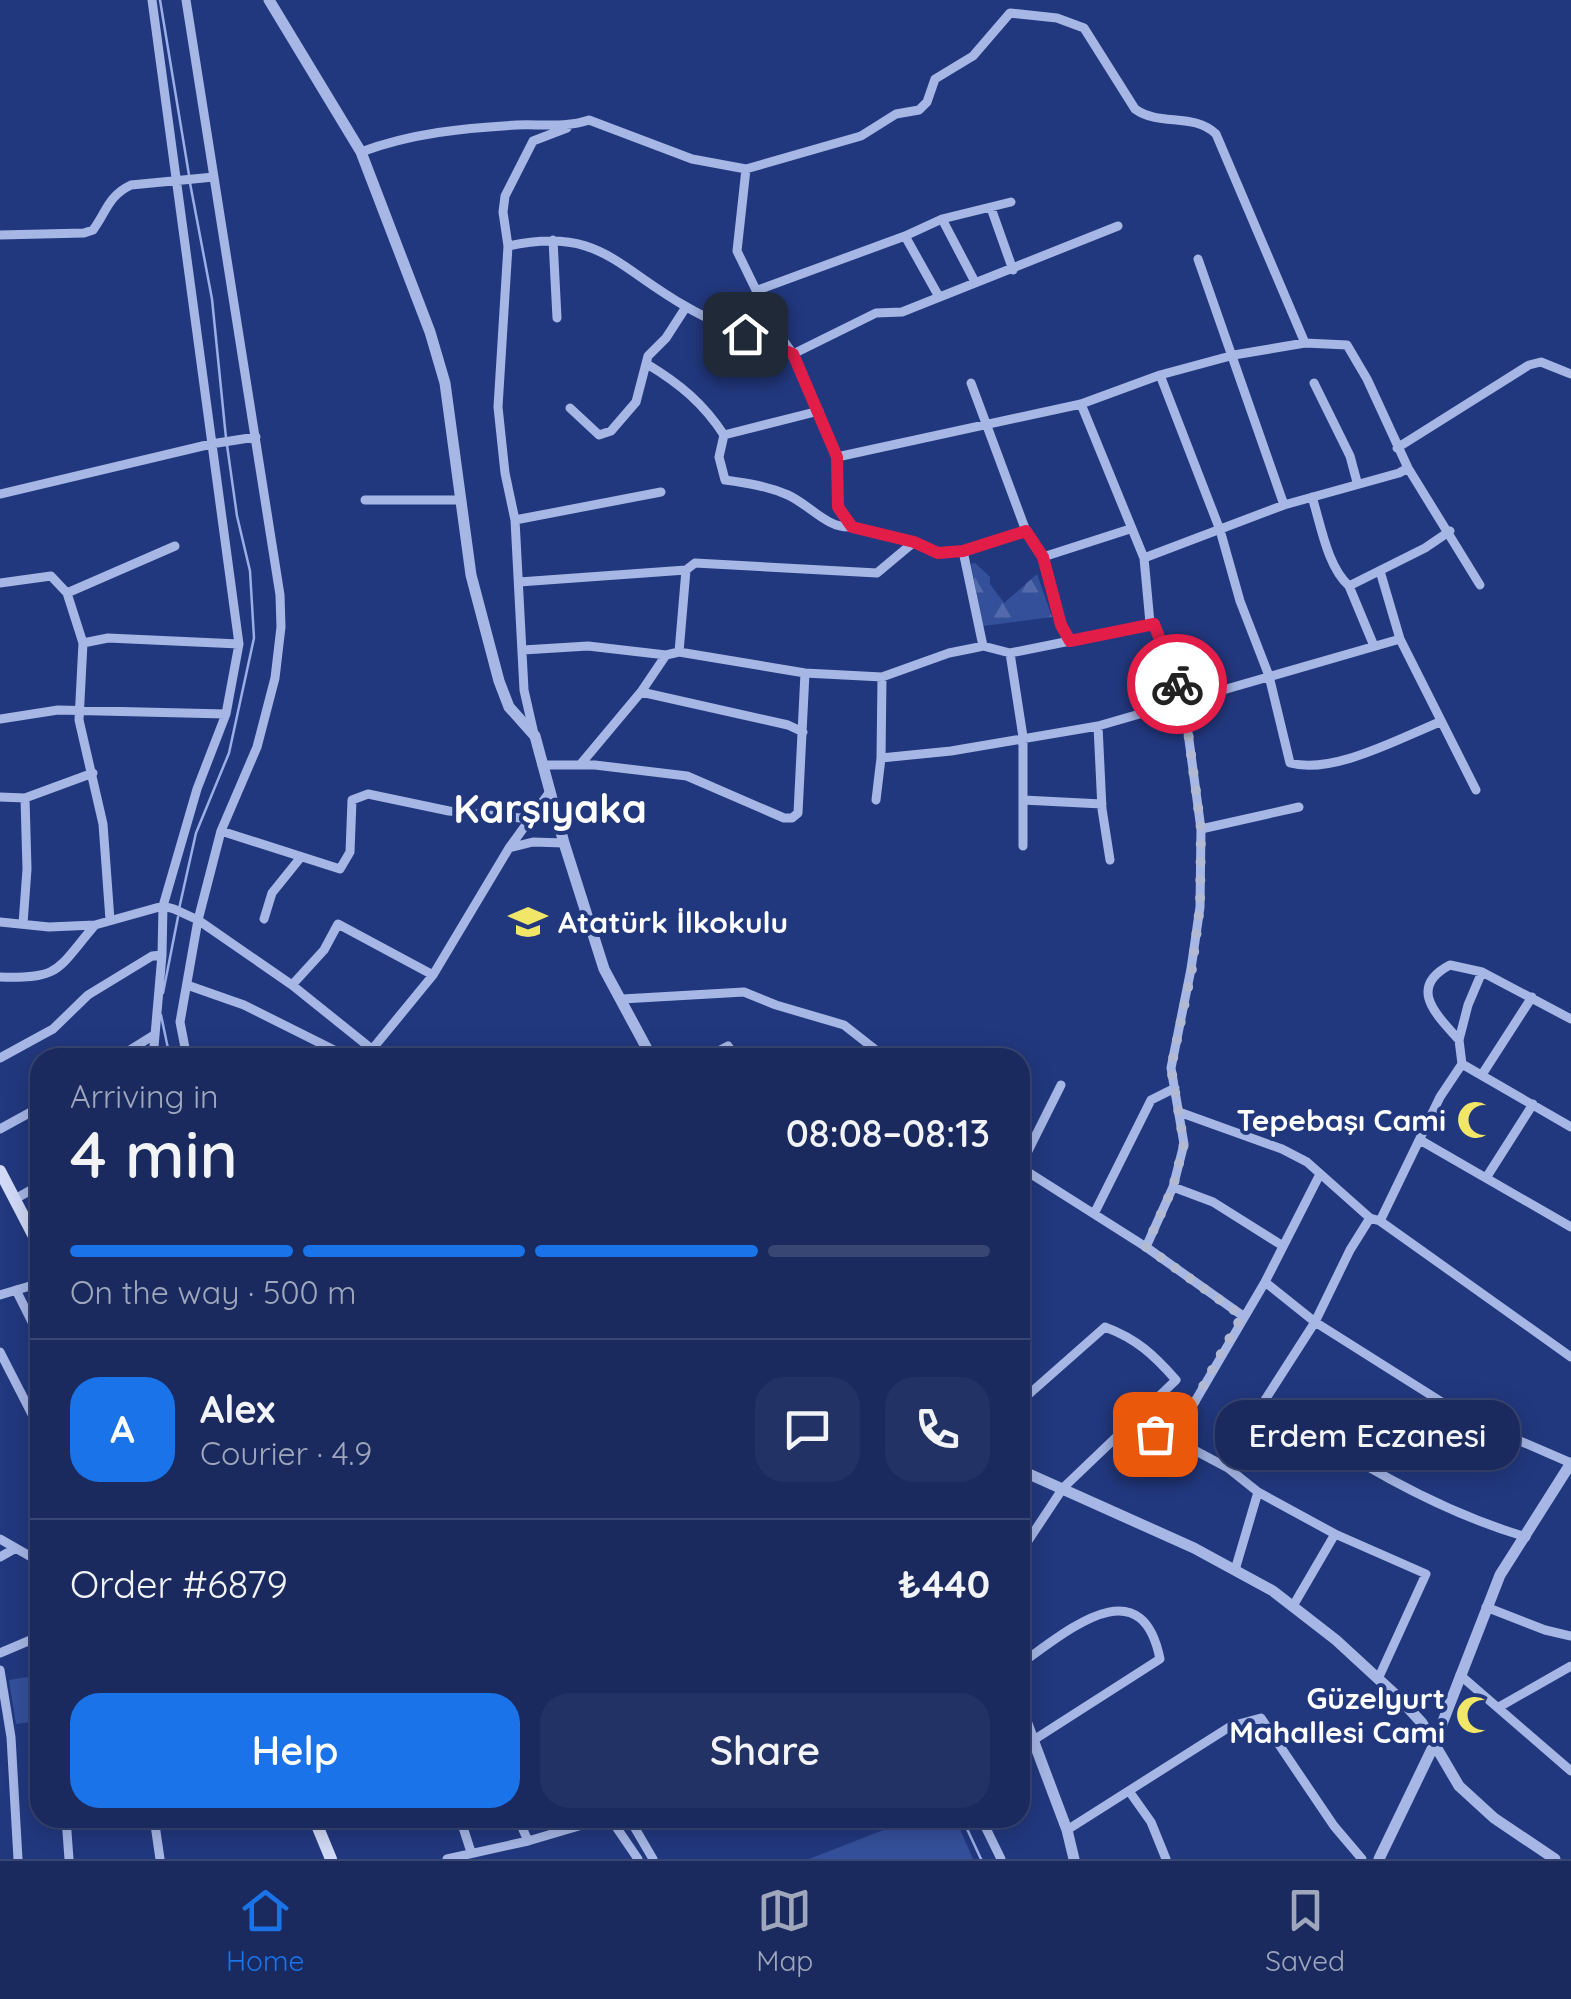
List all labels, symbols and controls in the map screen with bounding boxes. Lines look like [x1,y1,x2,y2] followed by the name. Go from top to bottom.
[703,292,788,377] pin
[718,307,773,362] icon: home
[1127,634,1227,734] courier
[1150,657,1205,712] icon: bike
[453,783,647,833] district label: Karşıyaka
[507,901,549,943] school or university icon: Atatürk İlkokulu
[558,903,788,941] place label: Atatürk İlkokulu
[70,1076,219,1116] text: Arriving in
[1455,1099,1497,1141] mosque icon: Tepebaşı Cami
[1237,1101,1446,1139] place label: Tepebaşı Cami
[786,1109,990,1157] text: 08:08–08:13
[70,1113,238,1194] text: 4 min
[70,1272,357,1312] text: On the way · 500 m
[755,1377,860,1482] button: chat
[885,1377,990,1482] button: phone
[200,1385,275,1433] text: Alex
[1113,1392,1198,1477] pin
[1215,1399,1520,1469] callout: Erdem Eczanesi
[110,1405,135,1453] text: A
[1128,1407,1183,1462] icon: bag
[1249,1415,1486,1455] text: Erdem Eczanesi
[200,1433,372,1473] text: Courier · 4.9
[70,1560,288,1608] text: Order #6879
[898,1560,990,1608] text: ₺440
[1229,1679,1445,1751] place label: Güzelyurt Mahallesi Cami
[70,1693,520,1808] button: Help
[540,1693,990,1808] button: Share
[1454,1694,1496,1736] mosque icon: Güzelyurt Mahallesi Cami
[226,1883,304,1978] tab: Home
[756,1883,813,1978] tab: Map
[1265,1883,1345,1978] tab: Saved

